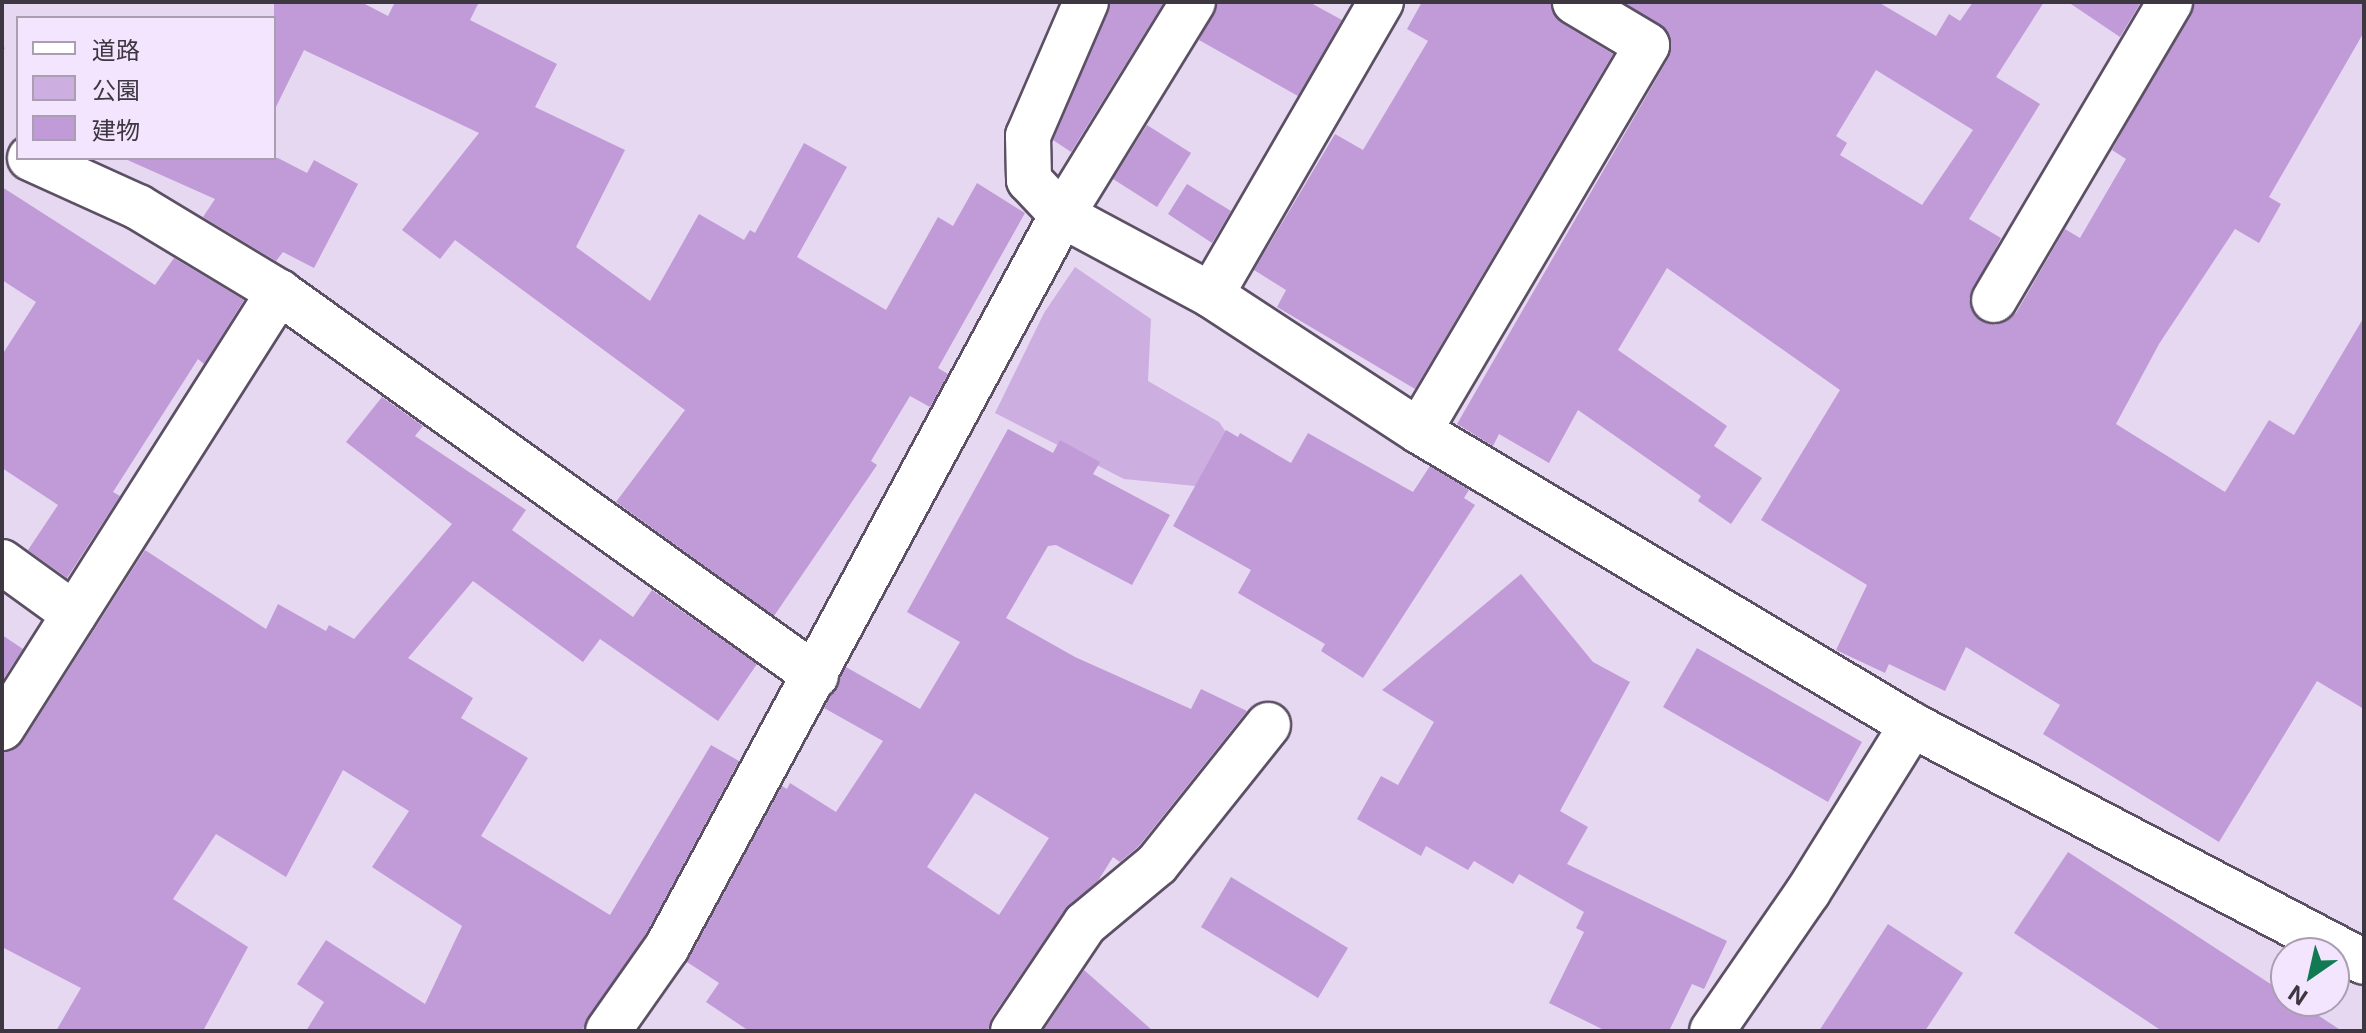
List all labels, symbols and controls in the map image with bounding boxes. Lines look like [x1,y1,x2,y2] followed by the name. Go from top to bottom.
[16,16,276,160] legend
[92,36,140,65] text: 道路
[92,76,140,105] text: 公園
[92,116,140,145] text: 建物
[2270,937,2350,1017] north arrow
[2283,980,2312,1011] text: N

